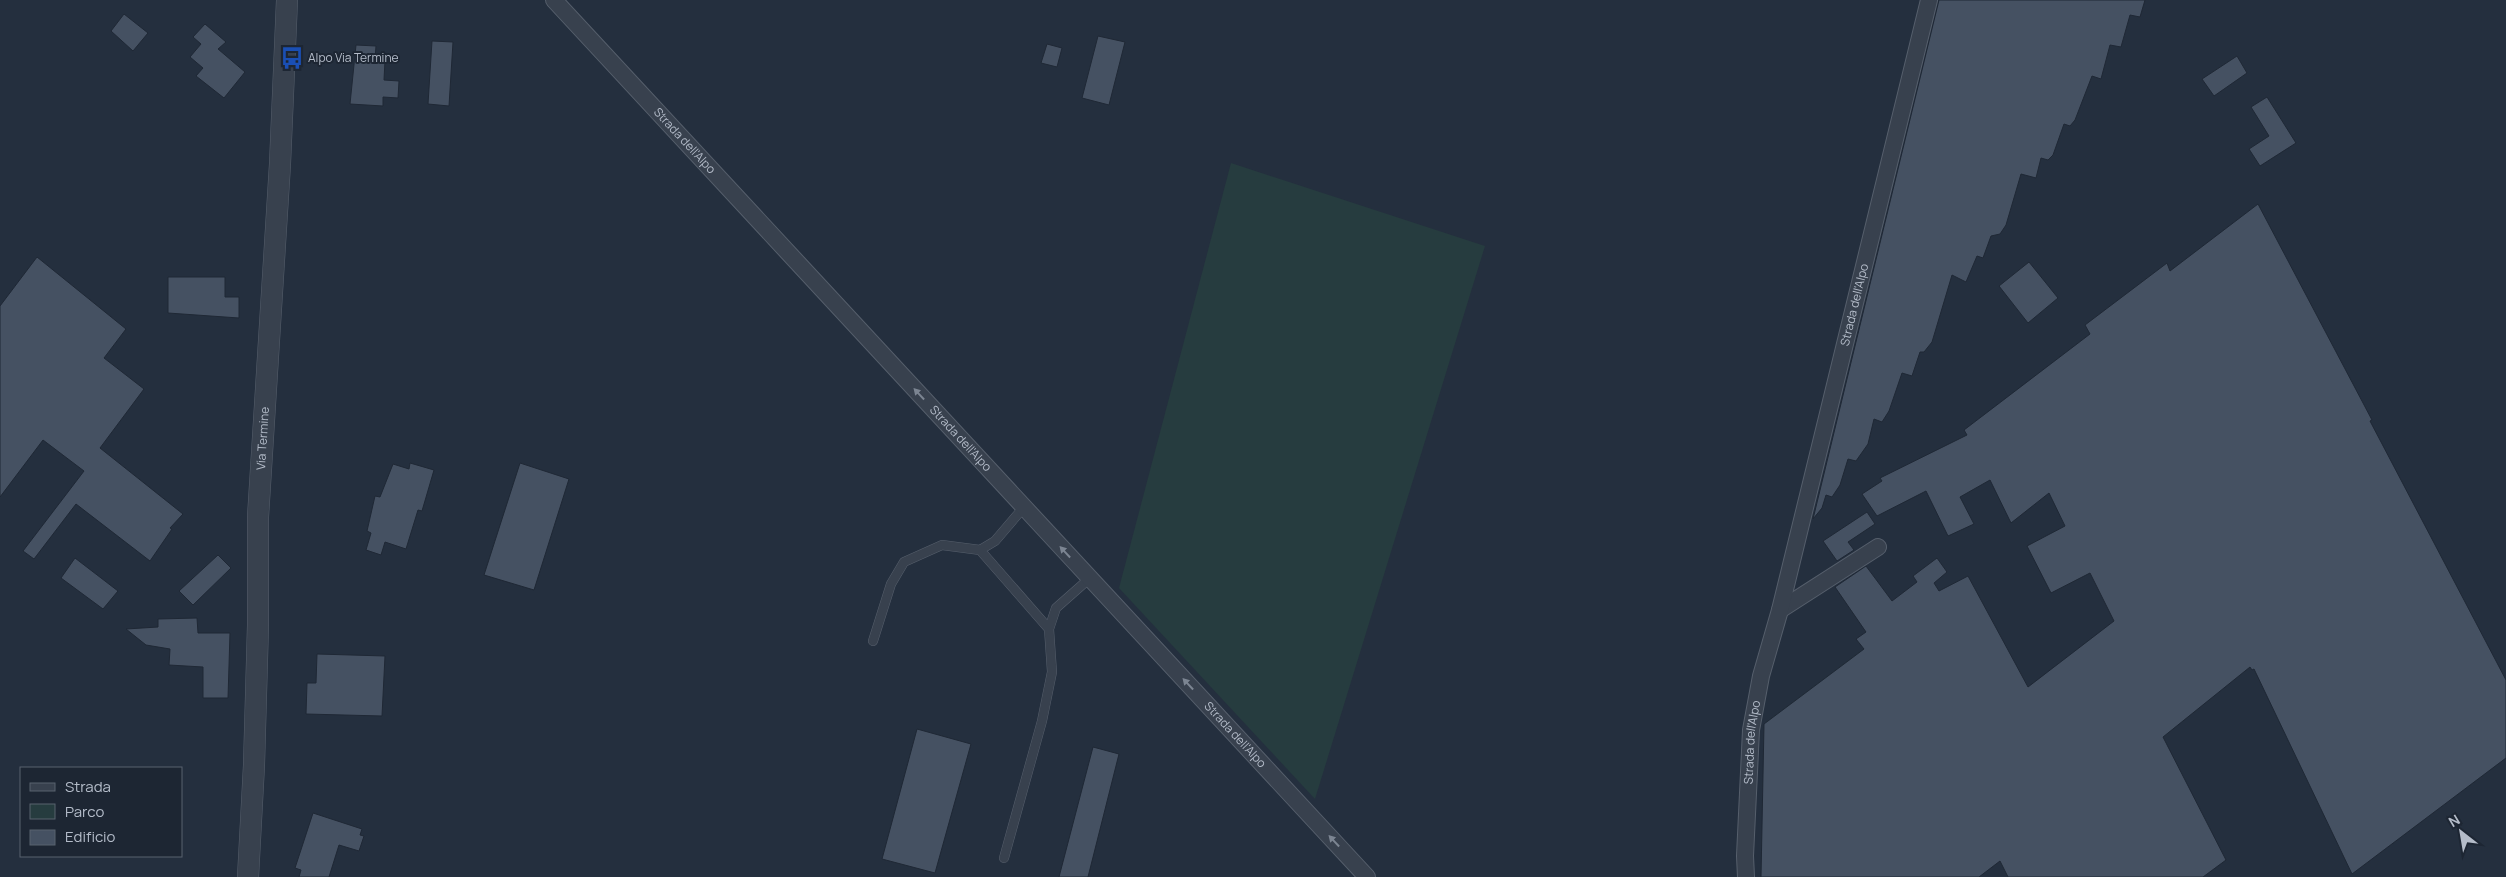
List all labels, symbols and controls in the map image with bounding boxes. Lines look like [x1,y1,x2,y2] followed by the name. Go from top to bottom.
[279,45,305,71] bus stop icon: Alpo Via Termine
[308,49,399,66] place label: Alpo Via Termine
[650,104,720,177] street label: Strada dell'Alpo
[1836,262,1872,348] street label: Strada dell'Alpo
[914,387,925,400] one-way arrow
[926,401,996,475] street label: Strada dell'Alpo
[252,406,273,471] street label: Via Termine
[1059,546,1071,558] one-way arrow
[1182,678,1194,690] one-way arrow
[1201,698,1270,771] street label: Strada dell'Alpo
[1739,699,1764,785] street label: Strada dell'Alpo
[20,767,182,857] legend
[65,776,111,797] text: Strada
[65,801,104,822] text: Parco
[2436,807,2486,857] north arrow
[2445,810,2463,831] text: N
[65,826,116,847] text: Edificio
[1328,836,1340,848] one-way arrow

